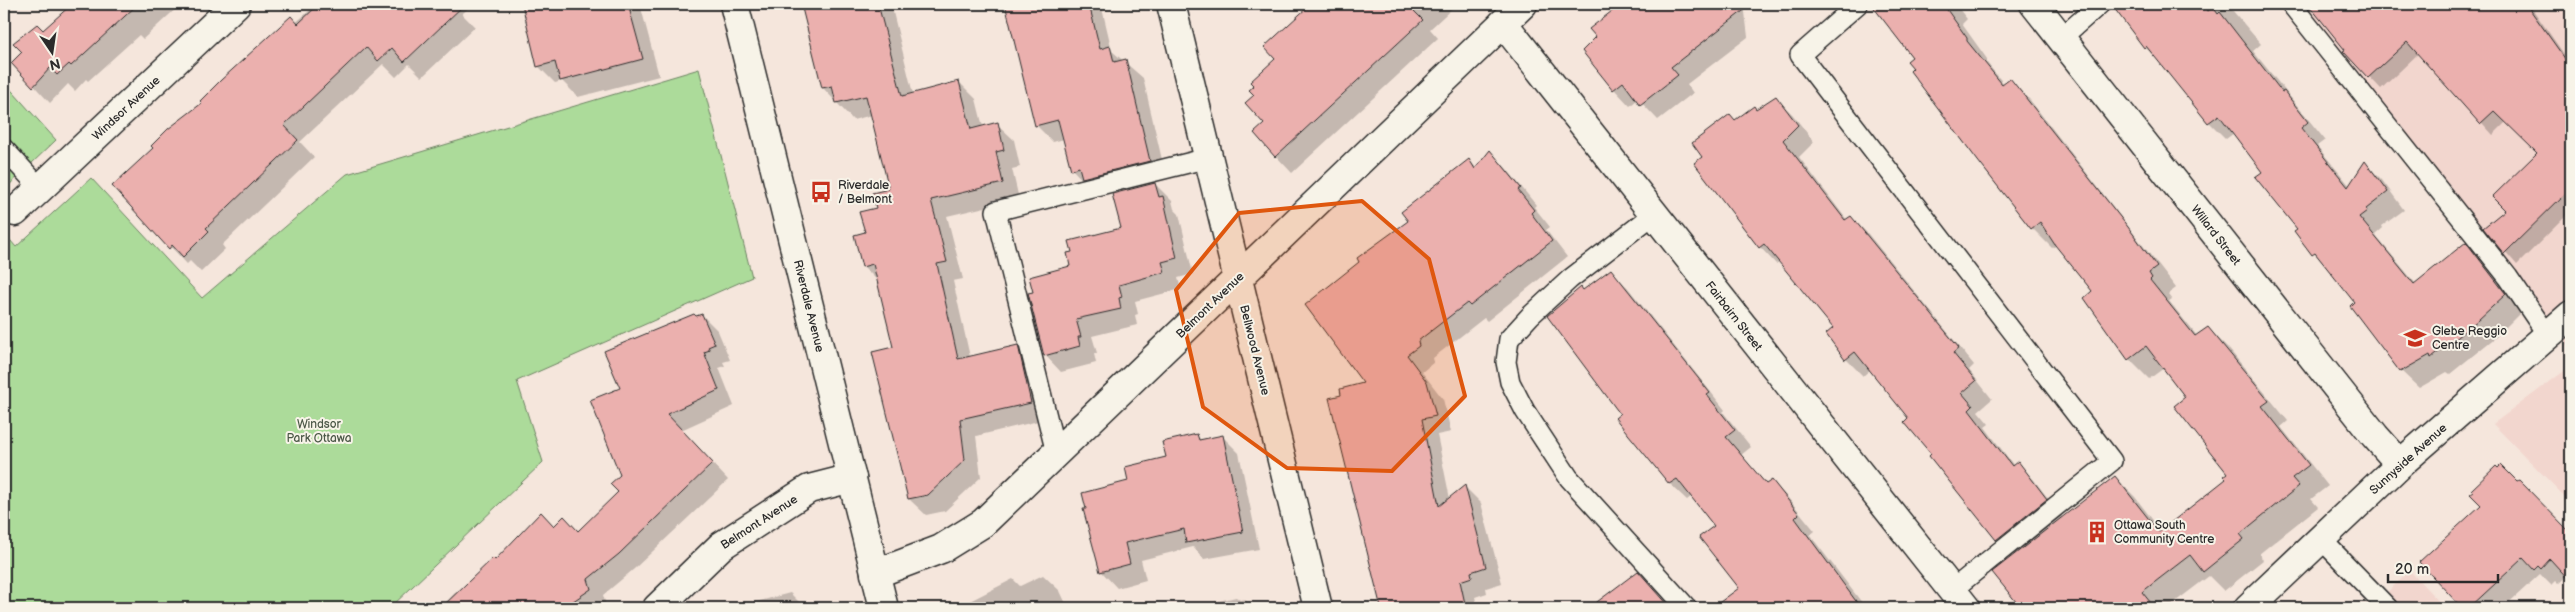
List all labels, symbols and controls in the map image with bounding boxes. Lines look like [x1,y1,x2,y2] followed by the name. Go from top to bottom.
[28,28,78,78] north arrow
[48,55,62,74] text: N
[89,73,163,144] street label: Windsor Avenue
[838,178,892,207] place label: Riverdale / Belmont
[808,179,834,205] bus stop icon: Riverdale / Belmont
[2187,202,2244,269] street label: Willard Street
[790,258,827,354] street label: Riverdale Avenue
[1173,269,1247,342] street label: Belmont Avenue
[1702,279,1766,354] street label: Fairbairn Street
[1236,303,1273,397] street label: Bellwood Avenue
[2432,324,2507,353] place label: Glebe Reggio Centre
[2402,325,2428,351] school or university icon: Glebe Reggio Centre
[286,417,352,446] park label: Windsor Park Ottawa
[2367,421,2450,498] street label: Sunnyside Avenue
[718,492,801,553] street label: Belmont Avenue
[2114,518,2214,547] place label: Ottawa South Community Centre
[2084,519,2110,545] building icon: Ottawa South Community Centre
[2388,552,2498,584] scale bar
[2395,560,2429,579] text: 20 m

